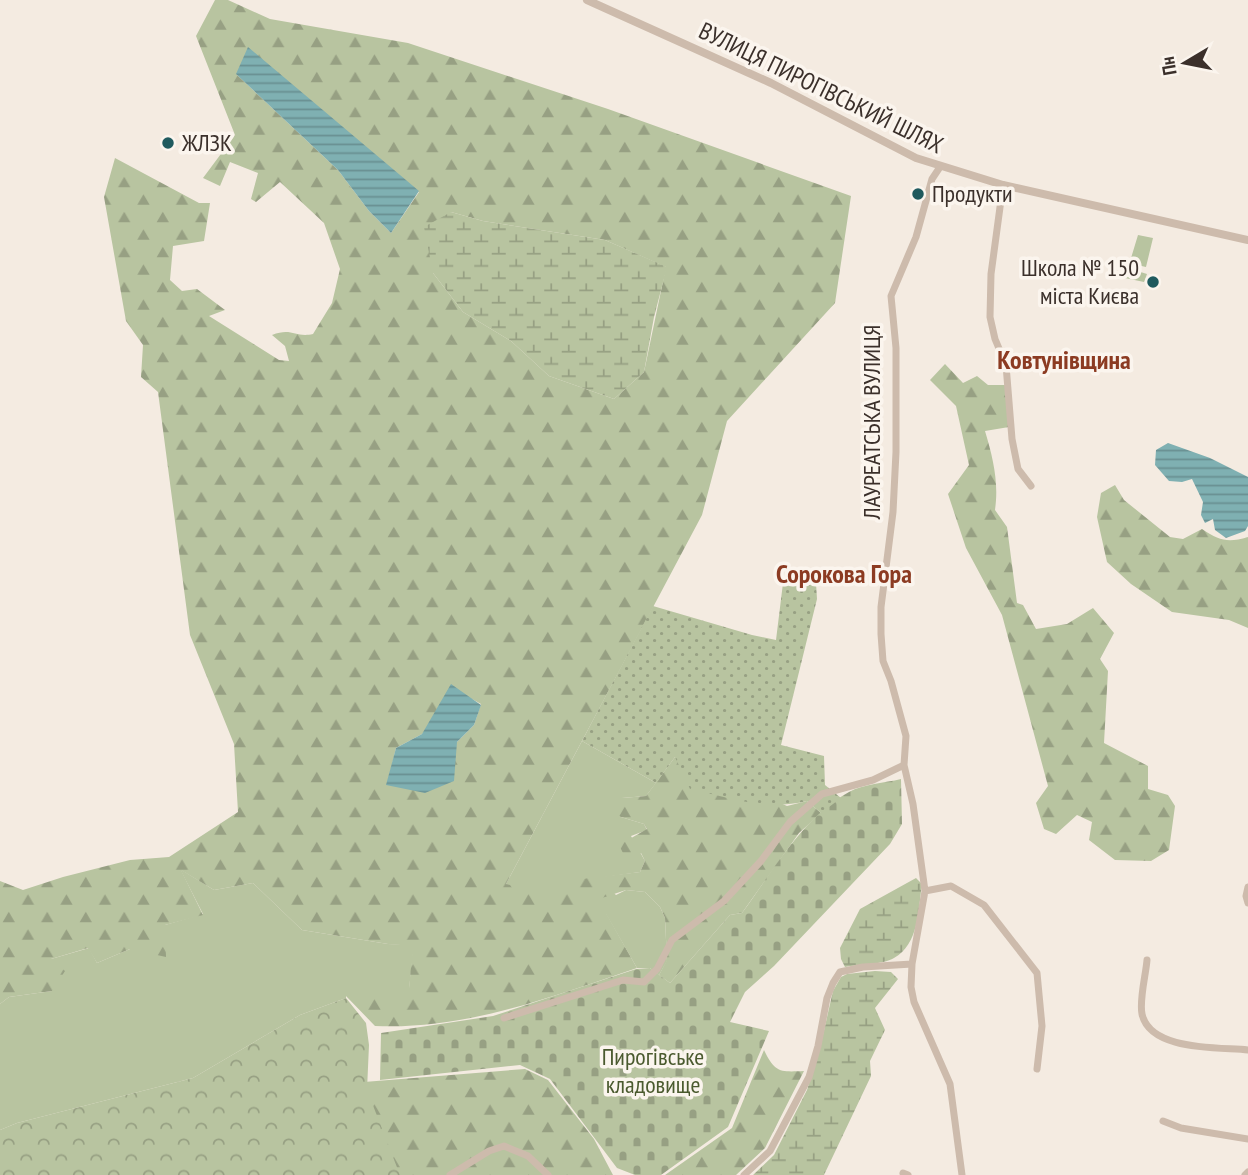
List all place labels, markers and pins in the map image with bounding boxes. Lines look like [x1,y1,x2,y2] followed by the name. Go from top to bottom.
[181,127,232,158] place label: ЖЛЗК
[160,135,176,151] marker: ЖЛЗК
[932,178,1013,209] place label: Продукти
[910,186,926,202] marker: Продукти
[1021,252,1139,311] place label: Школа № 150 міста Києва
[1145,274,1161,290] marker: Школа № 150 міста Києва

